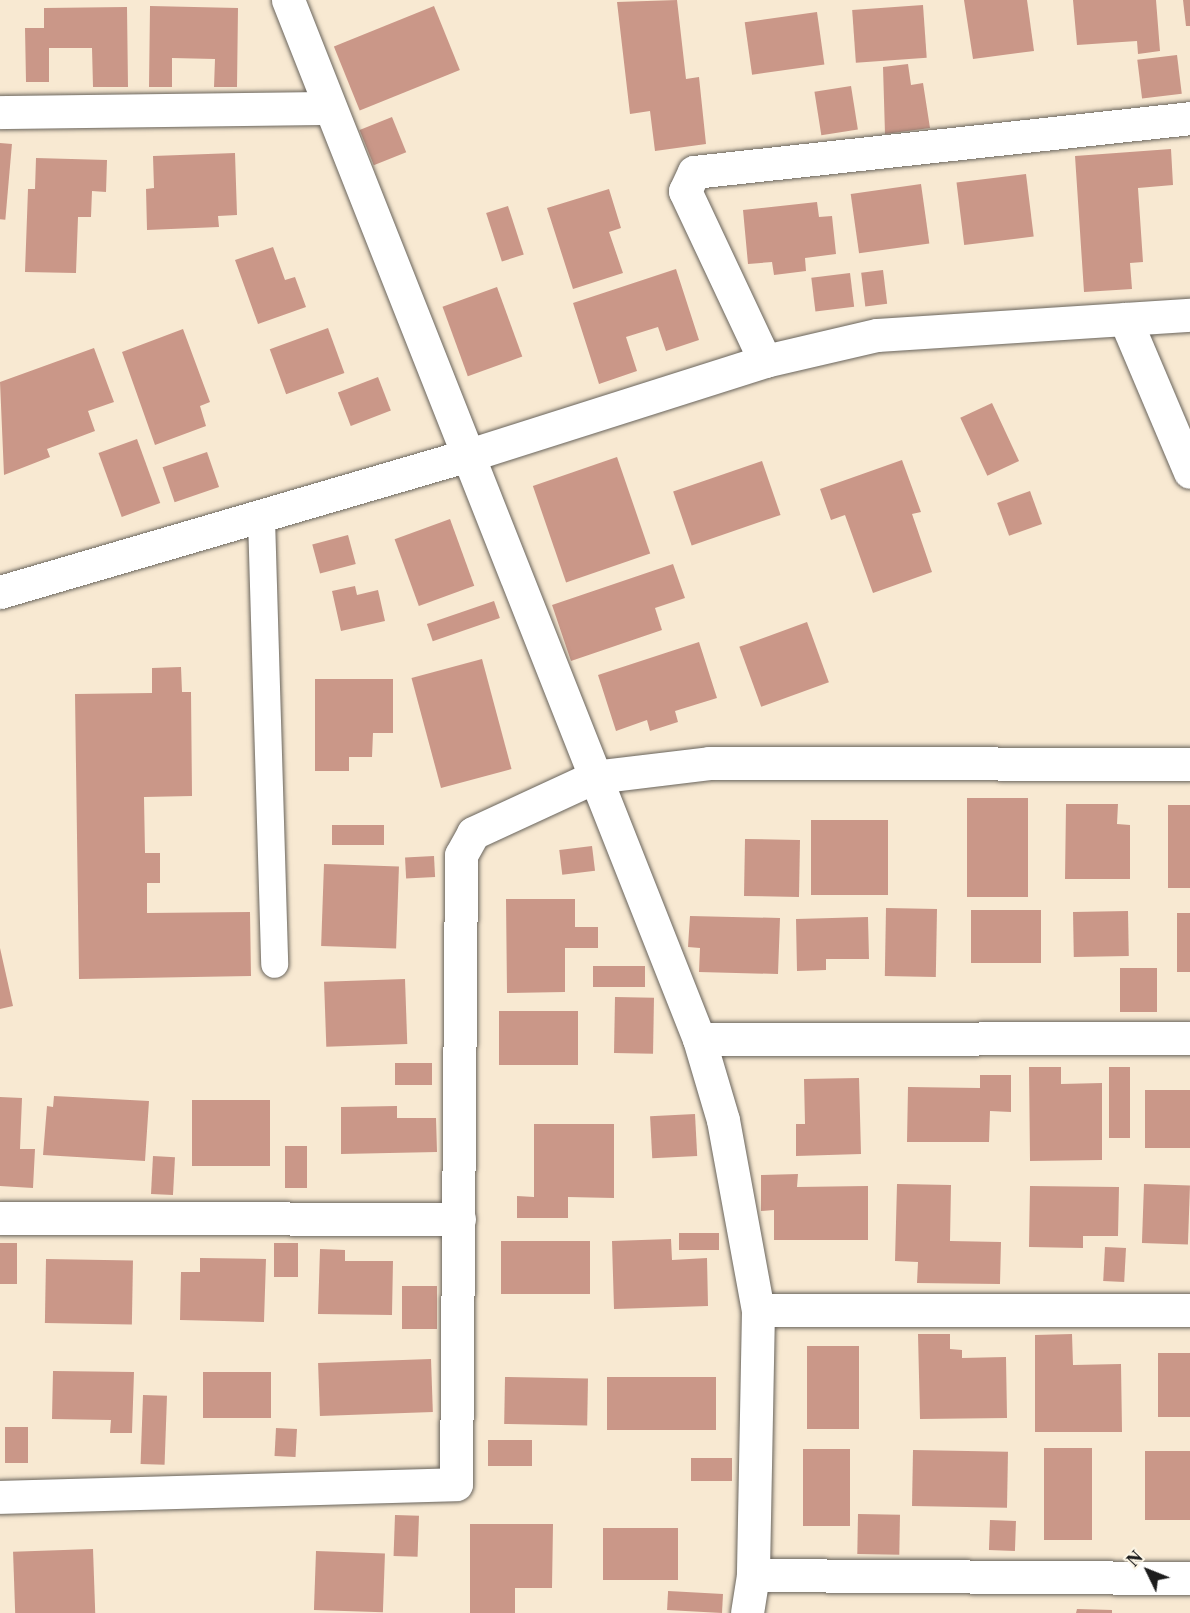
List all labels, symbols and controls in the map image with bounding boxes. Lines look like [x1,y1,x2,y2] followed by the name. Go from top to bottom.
[1118,1541,1178,1601] north arrow
[1123,1547,1147,1571] text: N

